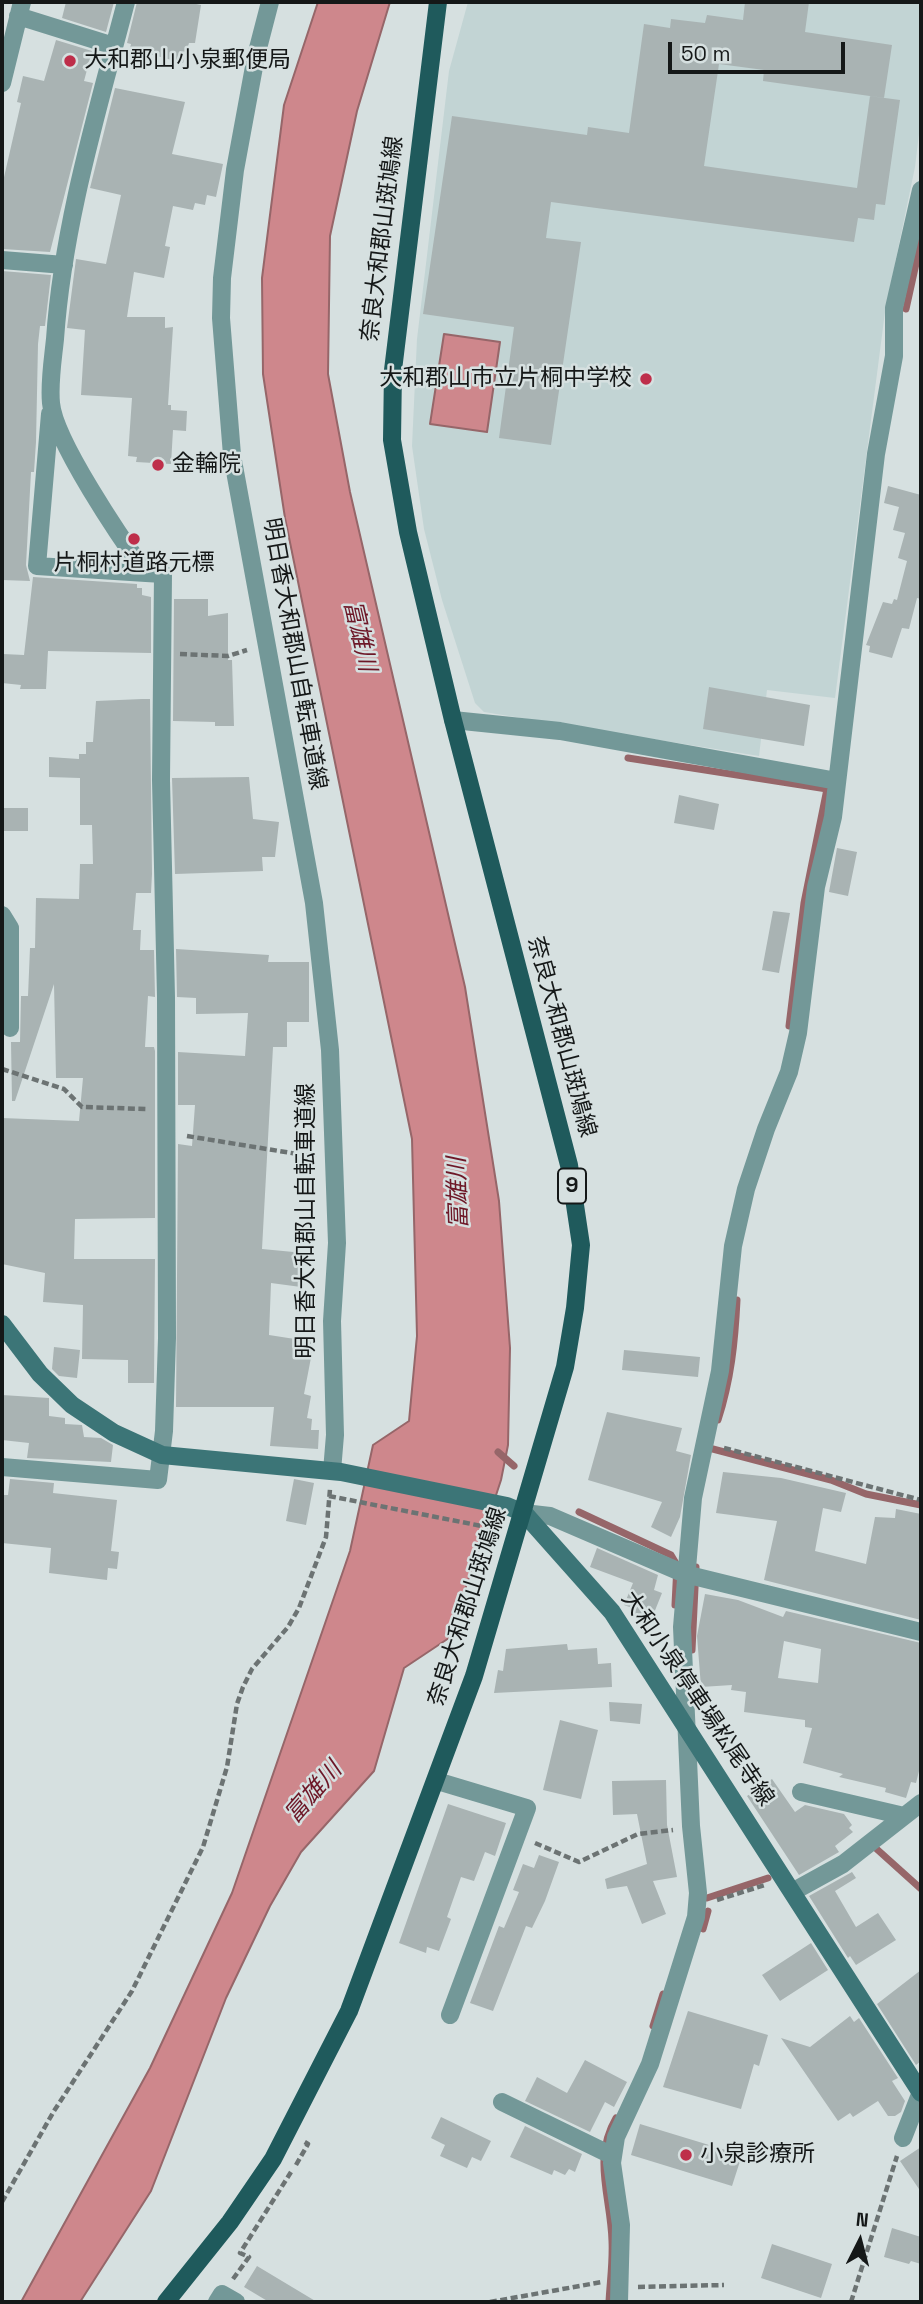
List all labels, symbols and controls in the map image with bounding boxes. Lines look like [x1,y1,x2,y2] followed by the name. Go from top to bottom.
[671,28,848,72] scale bar
[681,40,731,67] text: 50 m
[84,47,291,75] place label: 大和郡山小泉郵便局
[62,53,78,69] marker: 大和郡山小泉郵便局
[357,135,409,343] street label: 奈良大和郡山斑鳩線
[379,365,632,393] place label: 大和郡山市立片桐中学校
[638,371,654,387] marker: 大和郡山市立片桐中学校
[172,451,241,479] place label: 金輪院
[150,457,166,473] marker: 金輪院
[256,516,332,792] street label: 明日香大和郡山自転車道線
[126,531,142,547] marker: 片桐村道路元標
[54,550,214,578] place label: 片桐村道路元標
[337,598,381,674] water label: 富雄川
[521,933,601,1141] street label: 奈良大和郡山斑鳩線
[293,1083,321,1359] street label: 明日香大和郡山自転車道線
[443,1157,475,1229] water label: 富雄川
[558,1168,586,1204] road number: 9
[423,1504,513,1710] street label: 奈良大和郡山斑鳩線
[615,1586,779,1812] street label: 大和小泉停車場松尾寺線
[280,1756,348,1830] water label: 富雄川
[700,2141,815,2169] place label: 小泉診療所
[678,2147,694,2163] marker: 小泉診療所
[825,2206,895,2276] north arrow
[855,2207,870,2233] text: N

